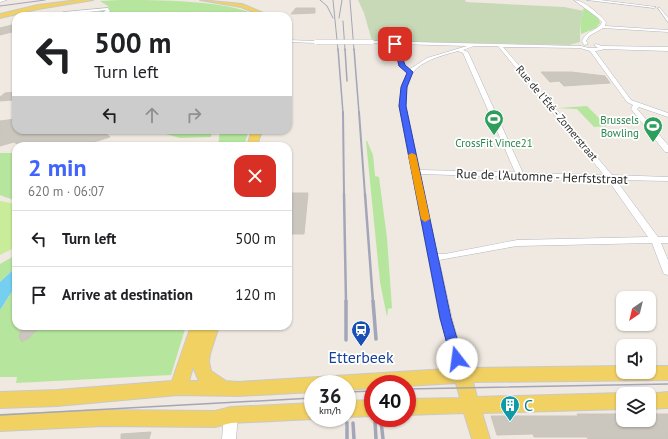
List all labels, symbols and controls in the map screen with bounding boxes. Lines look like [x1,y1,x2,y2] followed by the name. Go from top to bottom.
[94,24,171,61] text: 500 m
[378,27,412,61] pin
[28,28,80,80] icon: left
[384,33,406,55] icon: arrive
[94,60,159,83] text: Turn left
[513,62,601,164] street label: Rue de l'Été - Zomerstraat
[99,104,121,126] icon: left
[141,104,163,126] icon: ahead
[183,104,205,126] icon: right
[483,108,505,136] sports icon: CrossFit Vince21
[600,113,639,140] place label: Brussels Bowling
[642,115,664,143] sports icon: Brussels Bowling
[455,136,533,150] place label: CrossFit Vince21
[28,152,87,183] text: 2 min
[234,155,276,197] button: close
[456,165,629,188] street label: Rue de l'Automne - Herfststraat
[28,183,105,200] text: 620 m · 06:07
[28,228,50,250] icon: left
[62,229,116,248] text: Turn left
[235,229,276,248] text: 500 m
[28,284,50,306] icon: arrive
[62,285,193,304] text: Arrive at destination
[235,285,276,304] text: 120 m
[616,291,656,331] north arrow
[616,291,656,427] map controls
[350,319,372,347] station icon: Etterbeek
[436,338,478,380] position arrow
[616,339,656,379] button: sound
[328,347,394,367] place label: Etterbeek
[364,375,416,427] speed limit sign: 40
[319,383,341,409] text: 36
[616,387,656,427] button: layers
[499,394,521,422] building icon: C
[524,395,533,415] place label: C
[319,404,341,417] text: km/h

